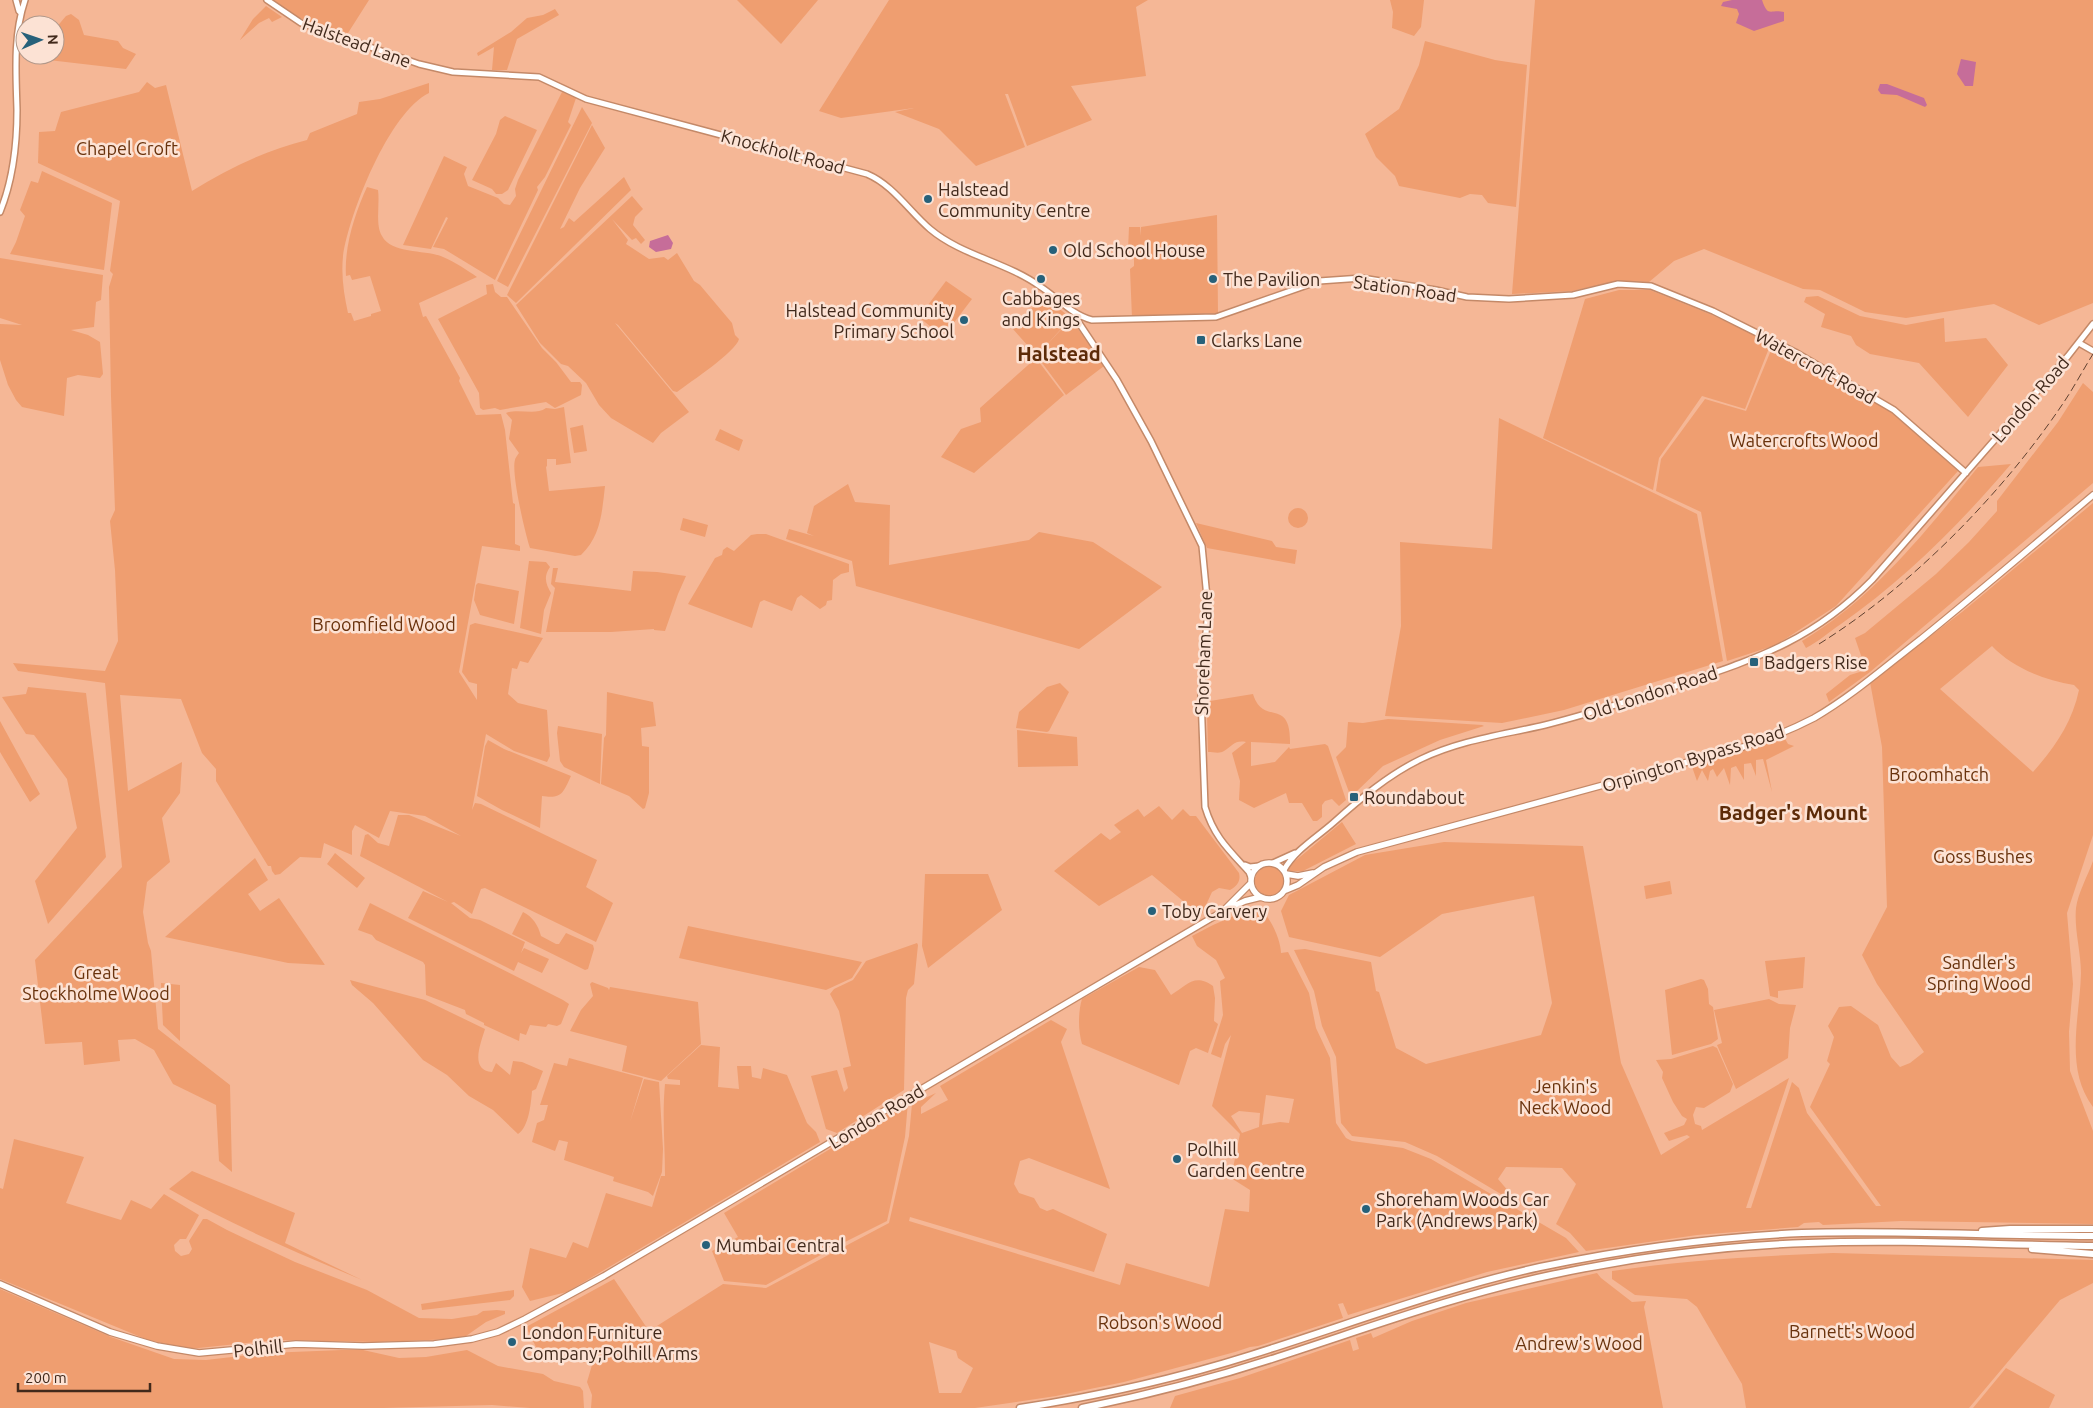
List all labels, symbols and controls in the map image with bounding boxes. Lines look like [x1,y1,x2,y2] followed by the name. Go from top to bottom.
[300,13,414,71] street label: Halstead Lane
[15,15,65,65] north arrow
[45,34,61,45] text: N
[719,125,847,177] street label: Knockholt Road
[76,138,178,158] park label: Chapel Croft
[938,179,1090,220] place label: Halstead Community Centre
[922,193,934,205] marker: Halstead Community Centre
[1063,240,1205,260] place label: Old School House
[1047,244,1059,256] marker: Old School House
[1223,269,1320,289] place label: The Pavilion
[1352,271,1458,305] street label: Station Road
[1035,273,1047,285] marker: Cabbages and Kings
[1207,273,1219,285] marker: The Pavilion
[1002,288,1081,329] place label: Cabbages and Kings
[785,300,954,341] place label: Halstead Community Primary School
[958,314,970,326] marker: Halstead Community Primary School
[1752,325,1880,407] street label: Watercroft Road
[1211,330,1303,350] place label: Clarks Lane
[1195,334,1207,346] marker: Clarks Lane
[1017,342,1101,365] district label: Halstead
[1987,352,2073,446] street label: London Road
[1730,430,1878,450] park label: Watercrofts Wood
[1191,590,1215,716] street label: Shoreham Lane
[312,614,456,634] park label: Broomfield Wood
[1764,652,1868,672] place label: Badgers Rise
[1748,656,1760,668] marker: Badgers Rise
[1580,662,1720,724] street label: Old London Road
[1600,721,1786,795] street label: Orpington Bypass Road
[1889,764,1989,784] park label: Broomhatch
[1364,787,1464,807] place label: Roundabout
[1348,791,1360,803] marker: Roundabout
[1719,801,1868,824] district label: Badger's Mount
[1933,846,2033,866] park label: Goss Bushes
[1162,901,1267,921] place label: Toby Carvery
[1146,905,1158,917] marker: Toby Carvery
[1927,952,2031,993] park label: Sandler's Spring Wood
[22,962,170,1003] park label: Great Stockholme Wood
[1519,1076,1611,1117] park label: Jenkin's Neck Wood
[825,1080,927,1152] street label: London Road
[1187,1139,1305,1180] place label: Polhill Garden Centre
[1171,1153,1183,1165] marker: Polhill Garden Centre
[1376,1189,1549,1231] place label: Shoreham Woods Car Park (Andrews Park)
[1360,1203,1372,1215] marker: Shoreham Woods Car Park (Andrews Park)
[716,1235,845,1255] place label: Mumbai Central
[700,1239,712,1251] marker: Mumbai Central
[1098,1312,1222,1332] park label: Robson's Wood
[1789,1321,1915,1341] park label: Barnett's Wood
[522,1322,698,1363] place label: London Furniture Company;Polhill Arms
[1515,1333,1643,1353] park label: Andrew's Wood
[232,1335,284,1361] street label: Polhill
[506,1336,518,1348] marker: London Furniture Company;Polhill Arms
[18,1360,150,1392] scale bar
[25,1369,67,1386] text: 200 m

